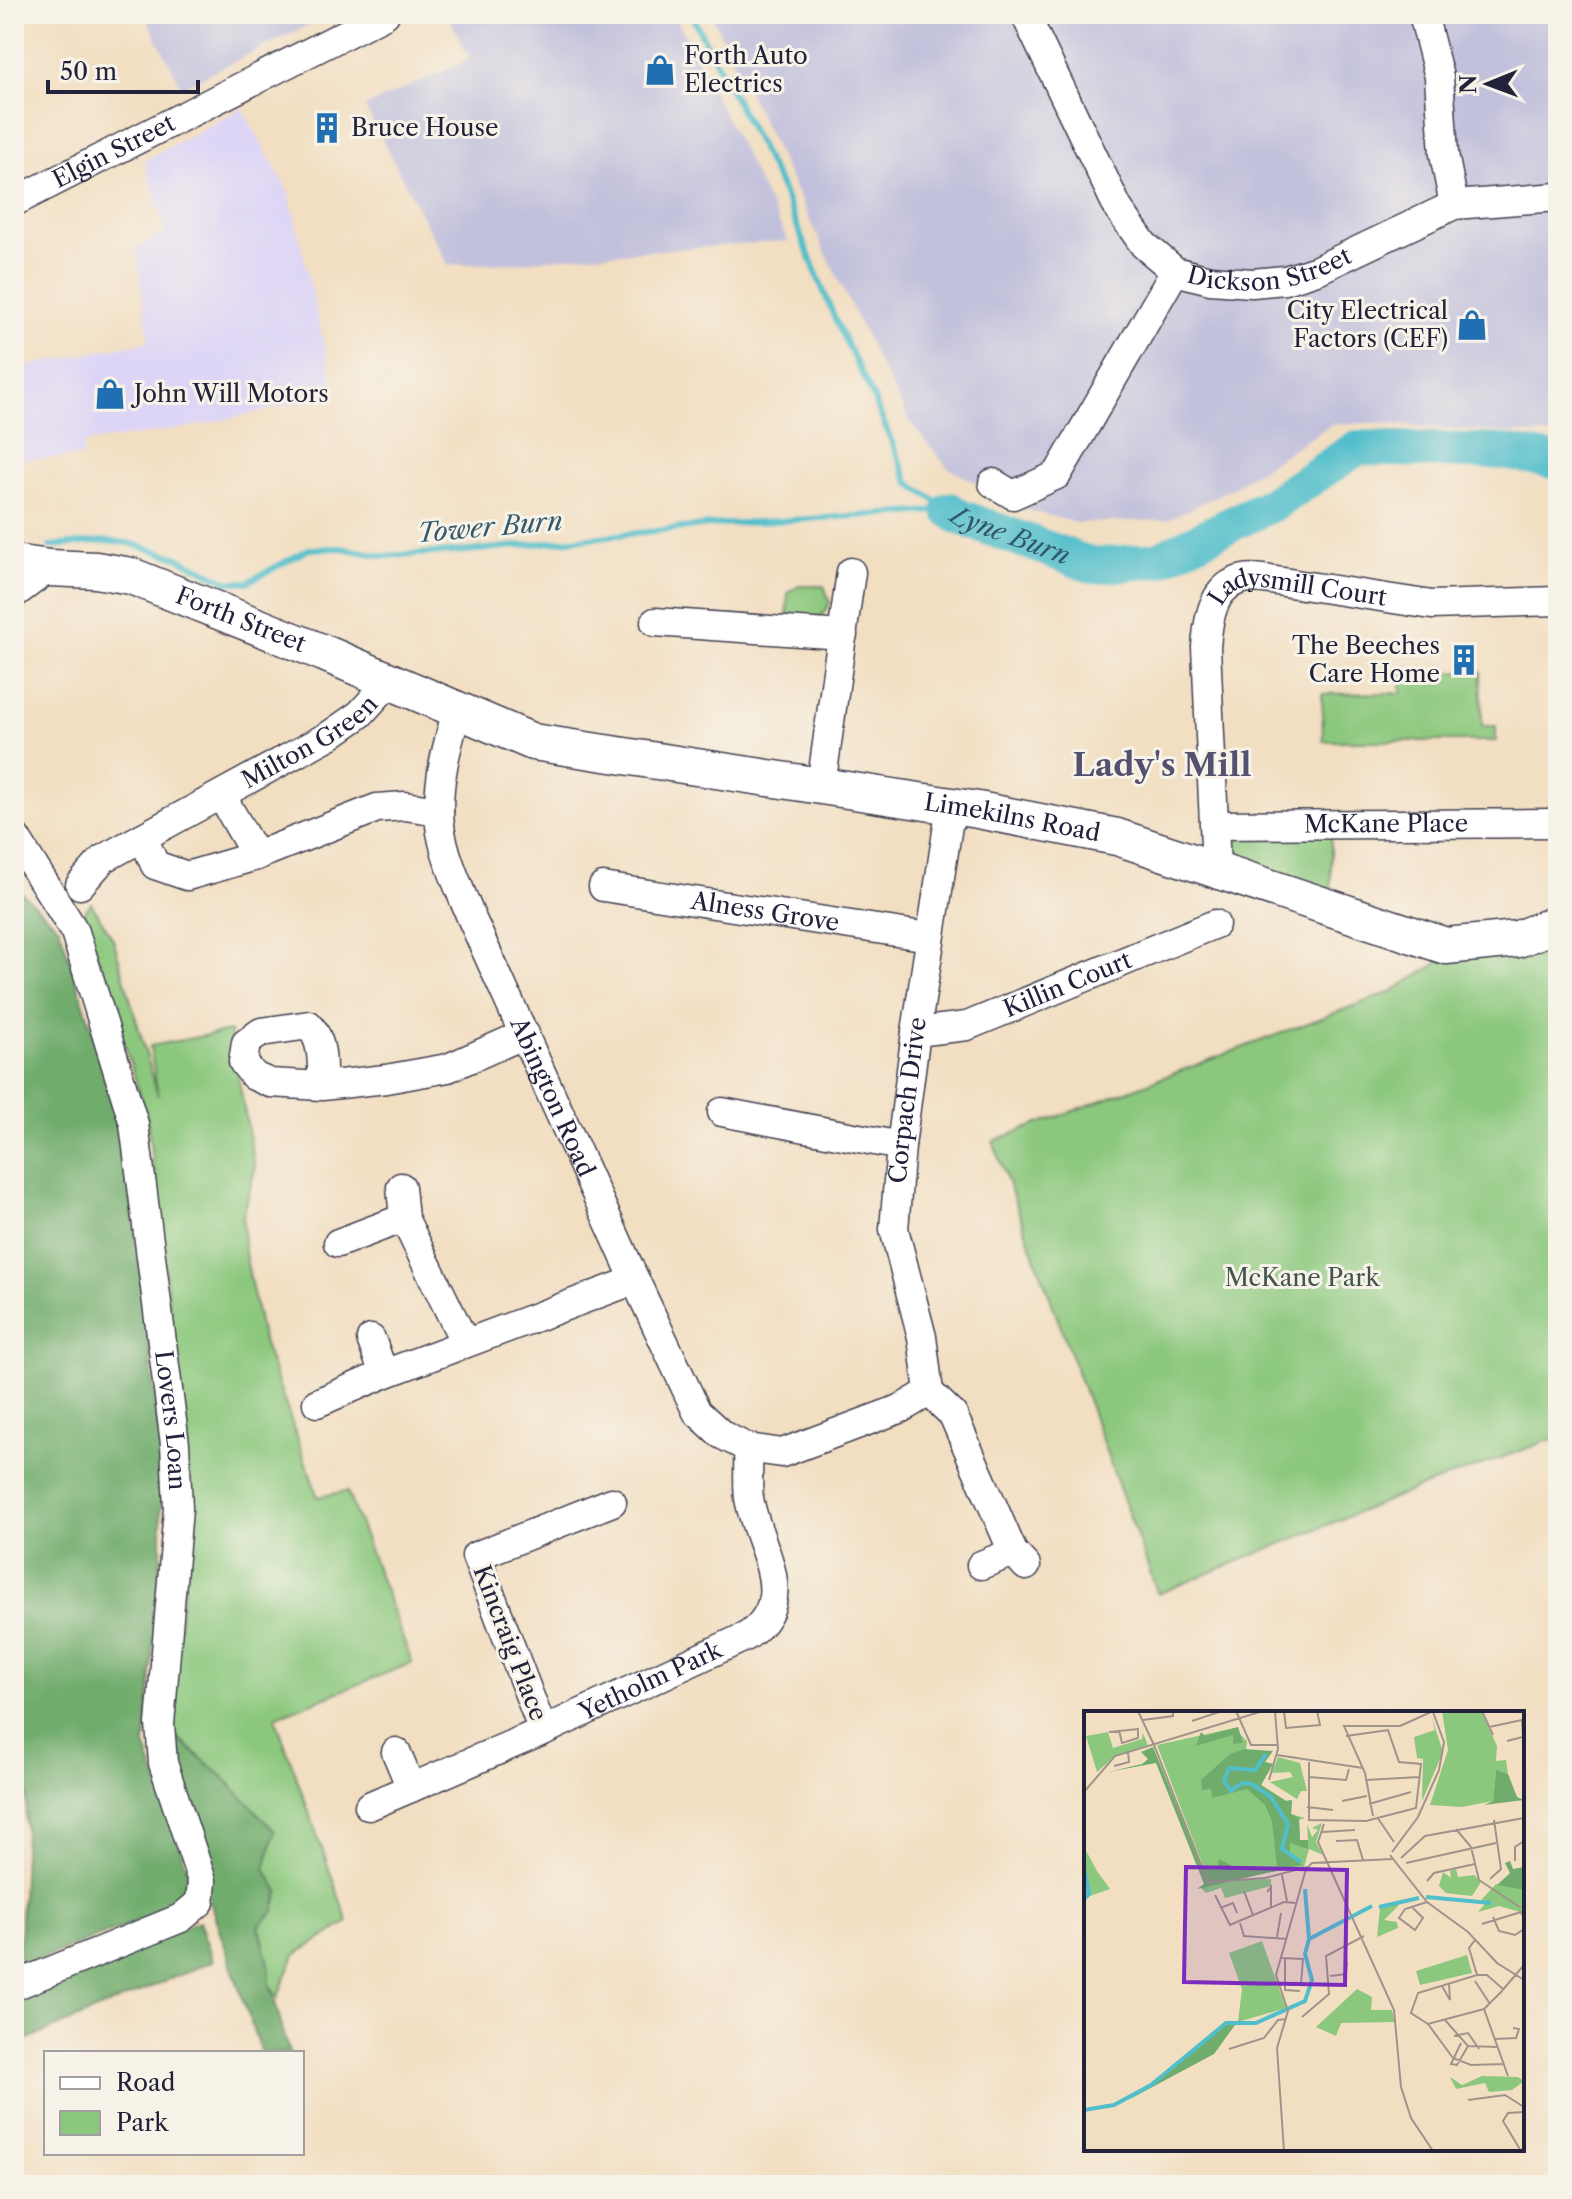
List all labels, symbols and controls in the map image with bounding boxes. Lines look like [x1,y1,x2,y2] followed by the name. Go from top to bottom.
[684,41,808,98] place label: Forth Auto Electrics
[48,44,198,94] scale bar
[1448,44,1528,124] north arrow
[643,53,677,87] shop icon: Forth Auto Electrics
[60,57,117,86] text: 50 m
[1455,75,1482,94] text: N
[48,108,180,194] street label: Elgin Street
[310,111,344,145] building icon: Bruce House
[351,113,498,142] place label: Bruce House
[1184,241,1356,297] street label: Dickson Street
[1287,296,1448,353] place label: City Electrical Factors (CEF)
[1455,308,1489,342] shop icon: City Electrical Factors (CEF)
[93,377,127,411] shop icon: John Will Motors
[130,379,329,408] place label: John Will Motors
[942,498,1074,572] water label: Lyne Burn
[416,505,564,549] water label: Tower Burn
[1202,563,1389,612] street label: Ladysmill Court
[172,580,311,658] street label: Forth Street
[1292,631,1440,688] place label: The Beeches Care Home
[1447,643,1481,677] building icon: The Beeches Care Home
[237,689,384,794] street label: Milton Green
[1073,745,1251,784] district label: Lady's Mill
[922,787,1103,847] street label: Limekilns Road
[1304,809,1468,838] street label: McKane Place
[688,886,841,937] street label: Alness Grove
[999,945,1136,1023] street label: Killin Court
[504,1012,601,1181] street label: Abington Road
[883,1015,932,1184] street label: Corpach Drive
[1225,1263,1380,1292] park label: McKane Park
[149,1348,192,1491] street label: Lovers Loan
[467,1561,553,1725] street label: Kincraig Place
[573,1634,727,1727] street label: Yetholm Park
[1084,1711,1524,2151] inset map
[44,2051,304,2155] legend
[116,2068,176,2097] text: Road
[116,2108,169,2137] text: Park

